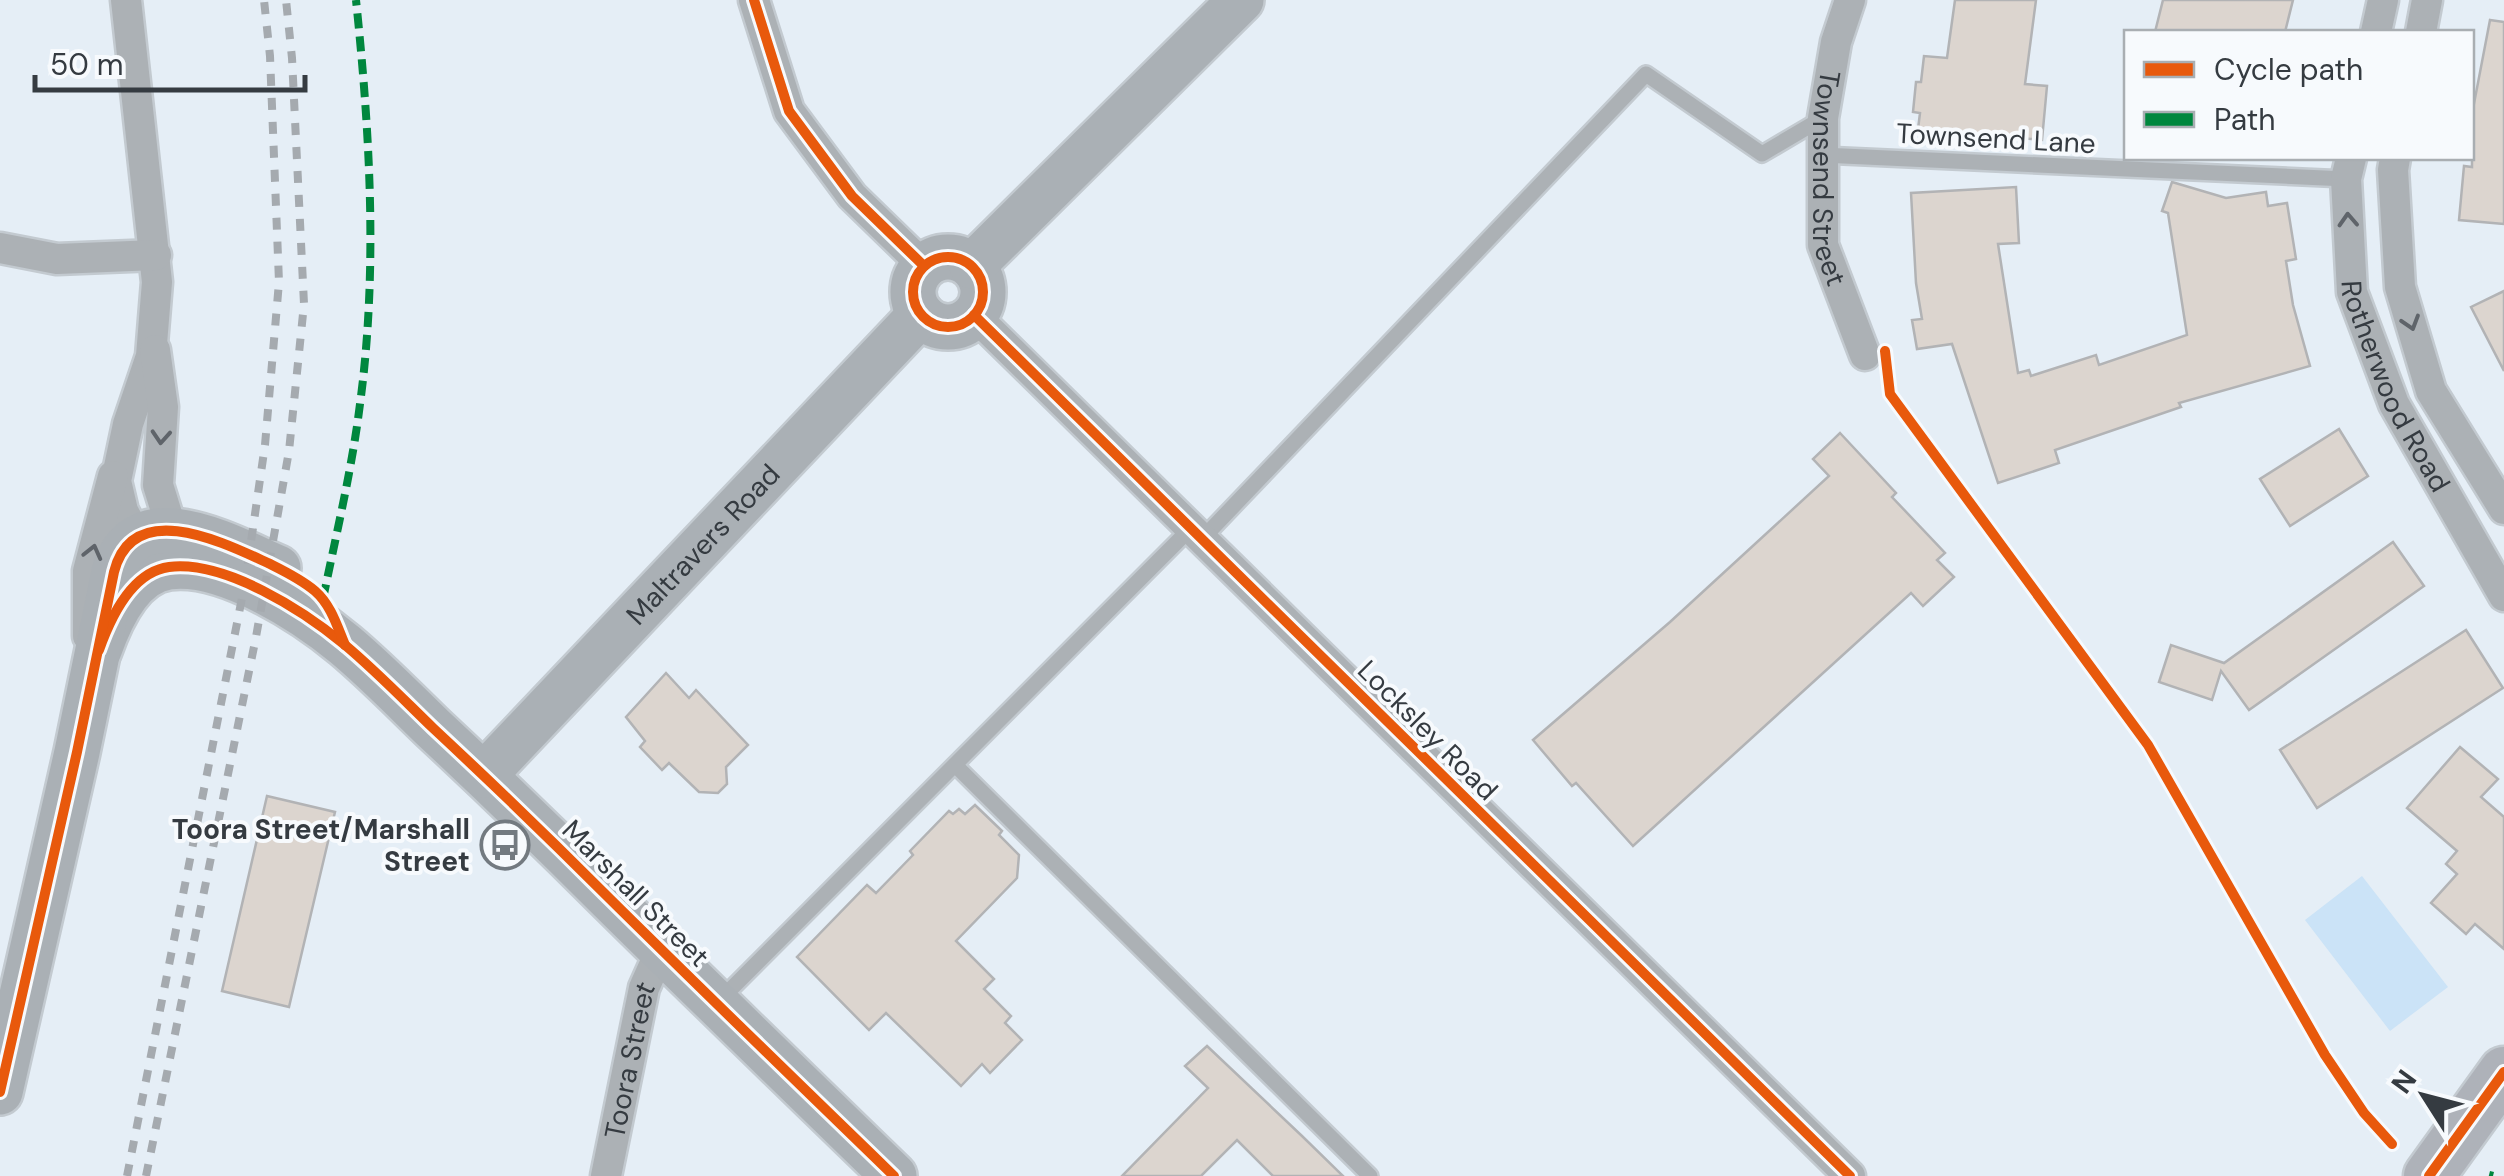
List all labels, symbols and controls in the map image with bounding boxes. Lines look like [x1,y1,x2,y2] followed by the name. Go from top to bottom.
[35,30,305,92] scale bar
[2124,30,2474,160] legend
[50,45,124,84] text: 50 m
[2214,50,2363,89] text: Cycle path
[1804,68,1855,291] street label: Townsend Street
[2214,100,2276,139] text: Path
[1895,115,2097,162] street label: Townsend Lane
[2338,212,2359,228] one-way arrow
[2332,280,2459,499] street label: Rotherwood Road
[2399,314,2420,331] one-way arrow
[151,429,172,445] one-way arrow
[618,456,788,633] street label: Maltravers Road
[81,544,102,561] one-way arrow
[1350,652,1506,808] street label: Locksley Road
[172,811,470,880] place label: Toora Street/Marshall Street
[554,812,717,975] street label: Marshall Street
[479,819,531,871] bus stop icon: Toora Street/Marshall Street
[596,976,664,1142] street label: Toora Street
[2374,1046,2474,1146] north arrow
[2383,1062,2425,1101] text: N

